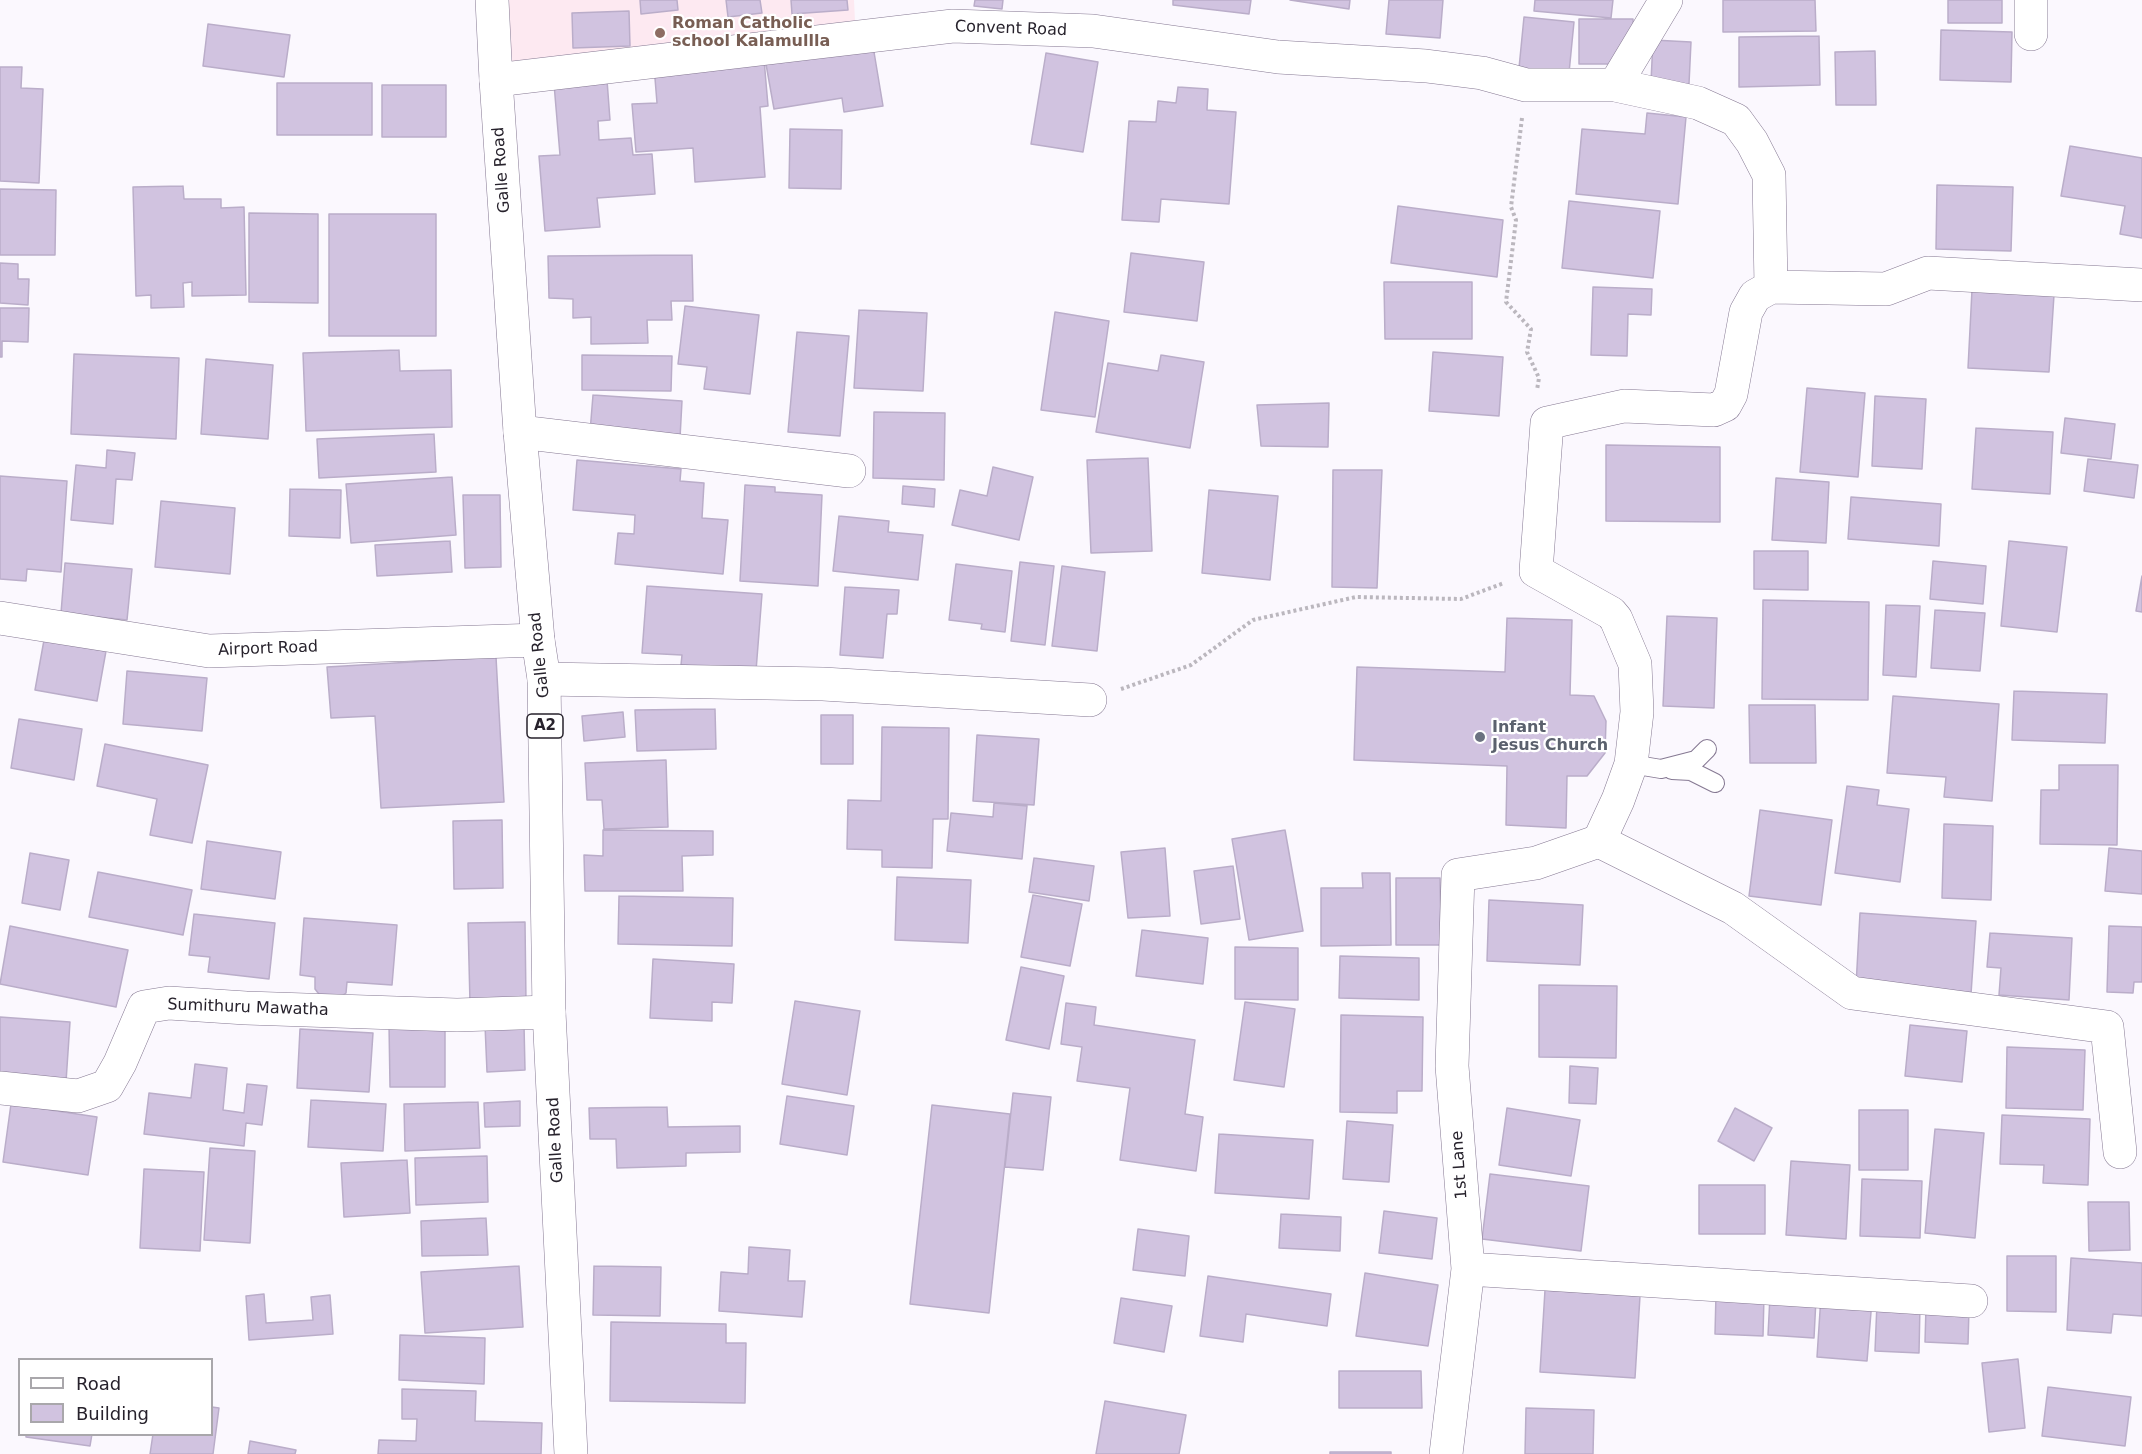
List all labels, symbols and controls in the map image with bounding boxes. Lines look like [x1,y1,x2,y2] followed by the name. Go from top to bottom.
[672,14,830,52] place label: Roman Catholic school Kalamullla
[955,17,1067,41] street label: Convent Road
[653,26,667,40] marker: Roman Catholic school Kalamullla
[489,126,515,214] street label: Galle Road
[526,611,554,699] street label: Galle Road
[218,638,318,660] street label: Airport Road
[527,714,563,738] road number: A2
[1492,718,1608,756] place label: Infant Jesus Church
[1473,730,1487,744] marker: Infant Jesus Church
[167,996,329,1020] street label: Sumithuru Mawatha
[544,1096,568,1184] street label: Galle Road
[1448,1130,1472,1200] street label: 1st Lane
[18,1358,213,1436] legend
[76,1373,121,1394] text: Road
[76,1403,149,1424] text: Building

